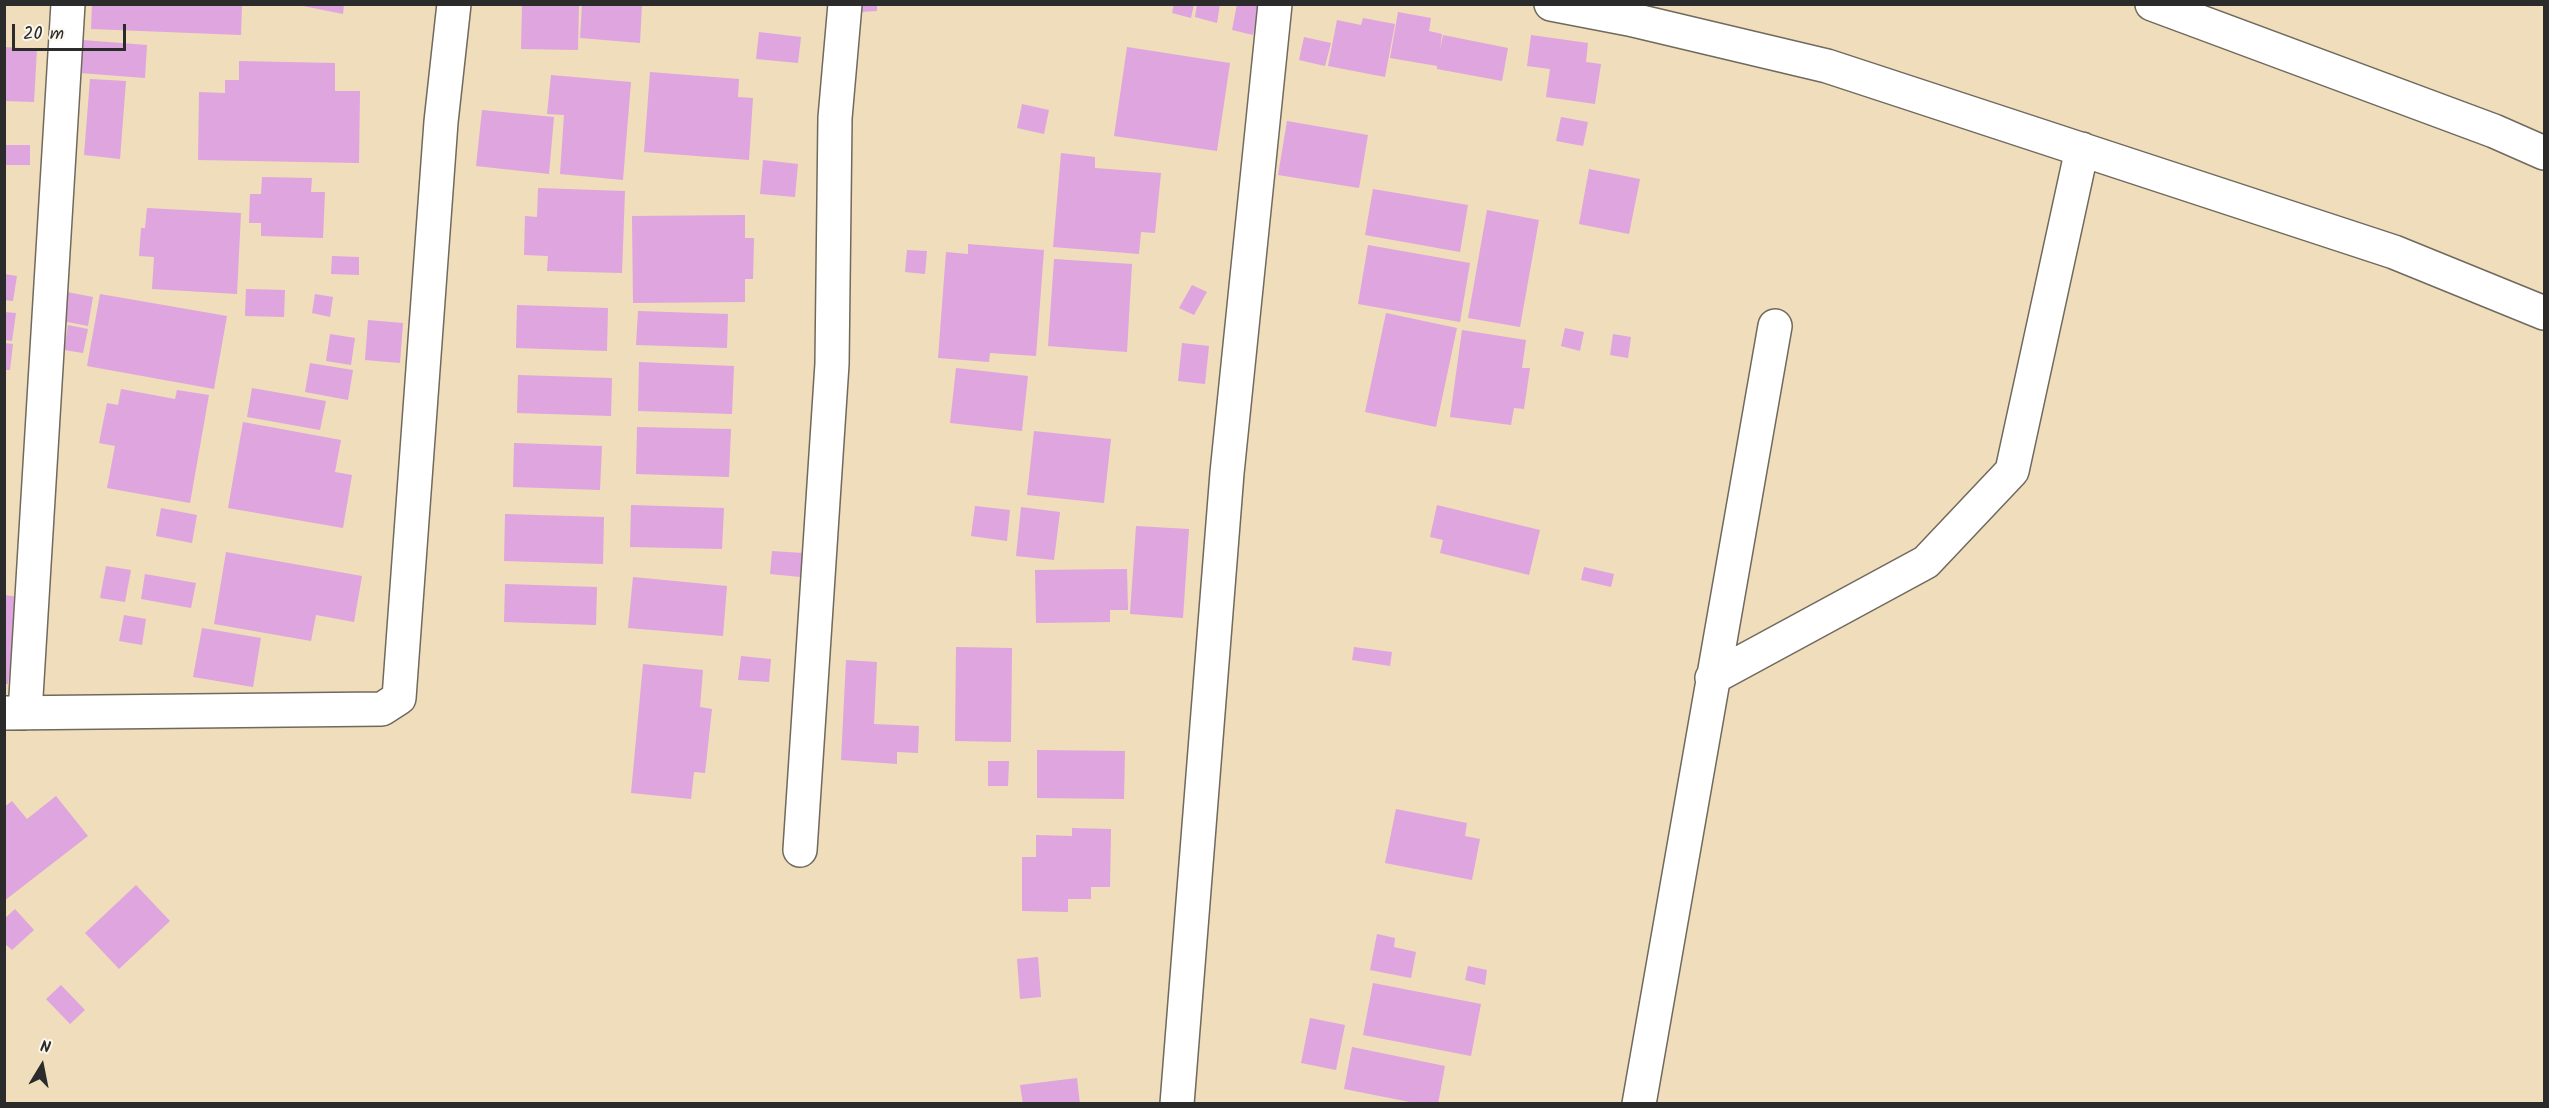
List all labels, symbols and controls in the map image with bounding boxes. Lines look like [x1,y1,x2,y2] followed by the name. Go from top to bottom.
[15,12,129,50] scale bar
[23,20,64,49] text: 20 m
[38,1035,52,1061] text: N
[12,1036,72,1096] north arrow

